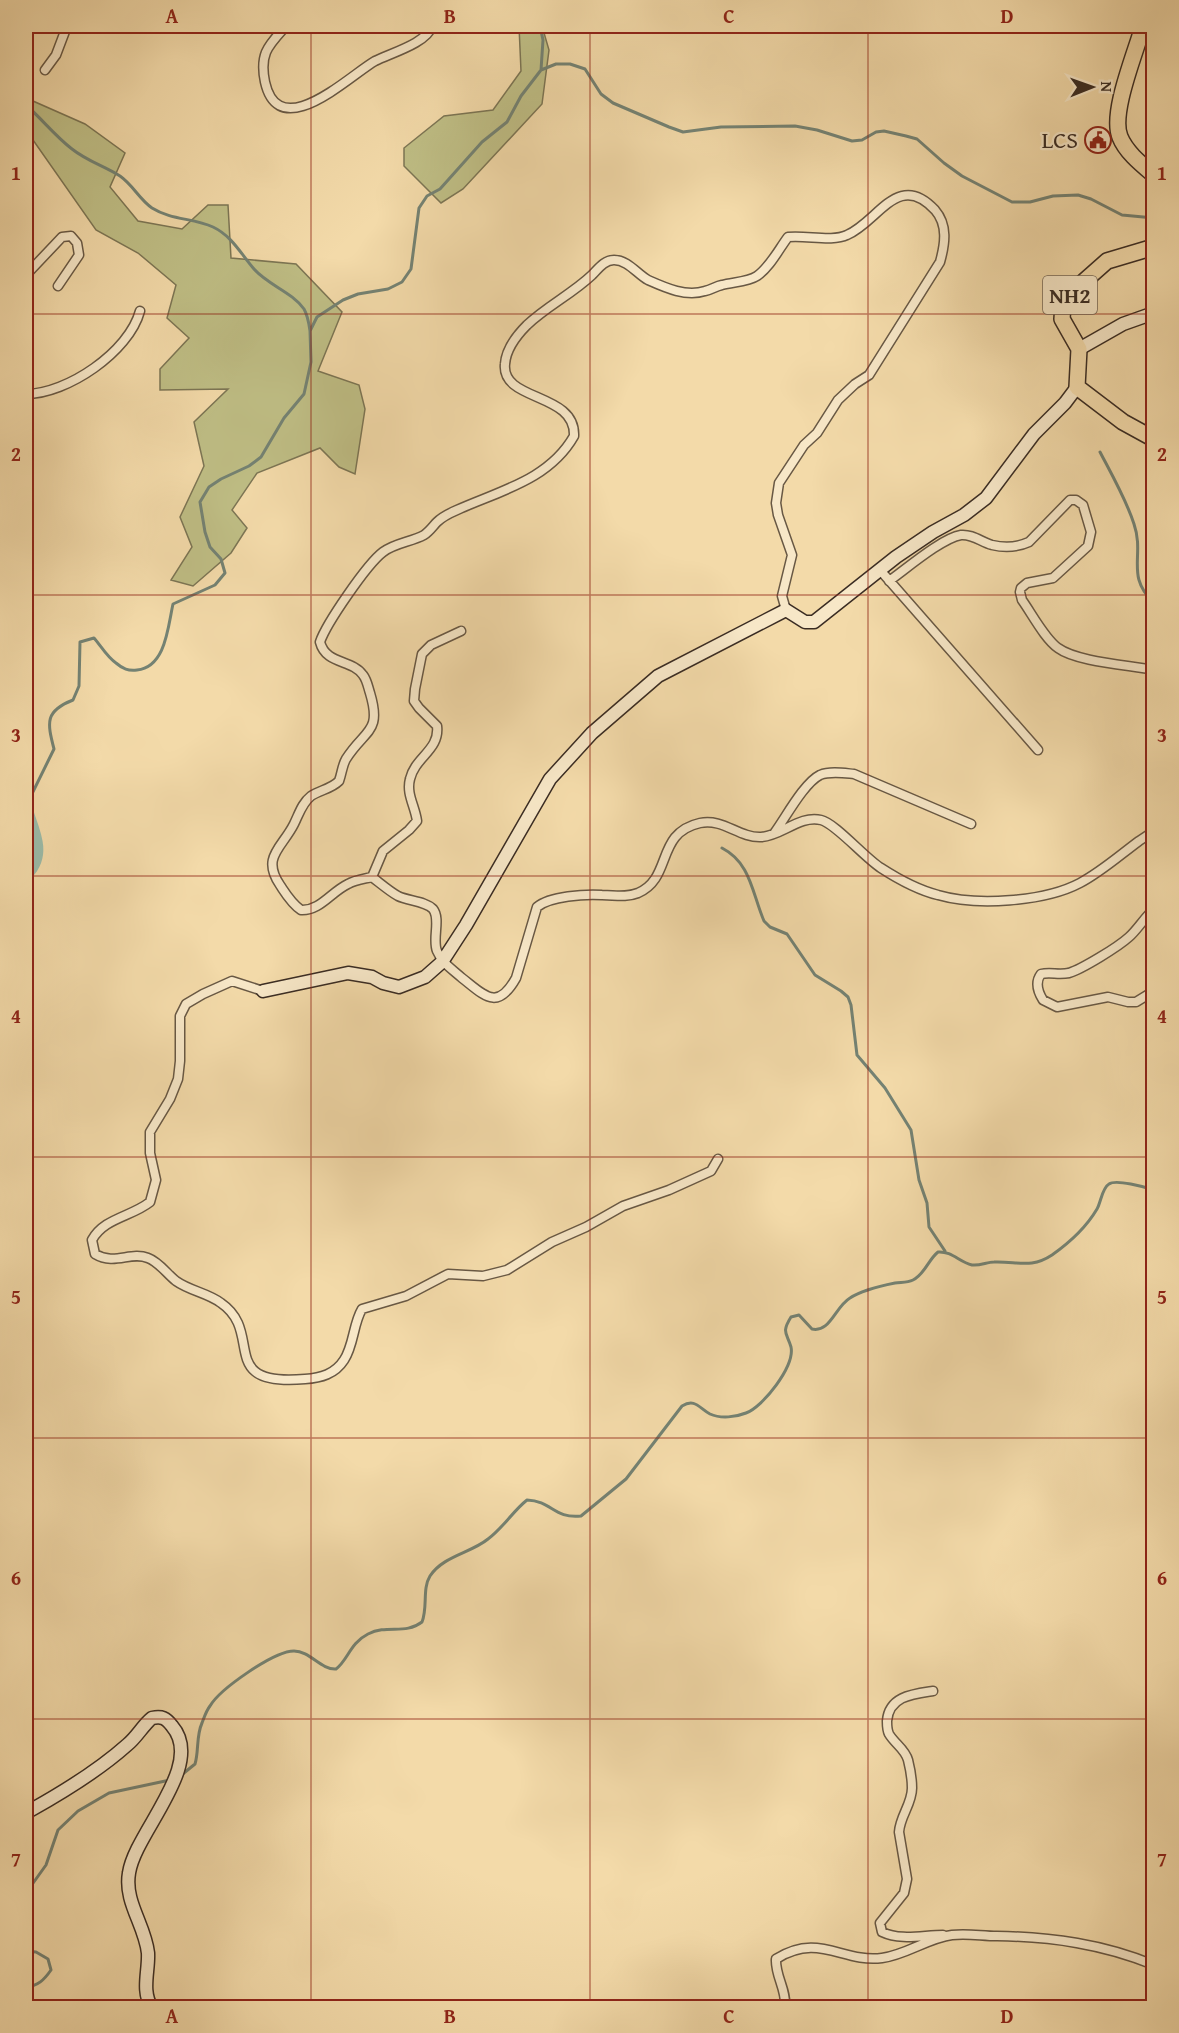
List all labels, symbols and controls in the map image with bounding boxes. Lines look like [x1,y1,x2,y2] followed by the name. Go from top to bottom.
[166,1,179,30] text: A
[444,1,456,30] text: B
[723,1,735,30] text: C
[1000,1,1014,30] text: D
[1062,57,1122,117] north arrow
[1095,81,1119,93] text: N
[1042,122,1078,157] place label: LCS
[1083,125,1113,155] public building icon: LCS
[11,158,21,187] text: 1
[1157,158,1167,187] text: 1
[1043,276,1097,314] road number: NH2
[11,439,21,468] text: 2
[1157,439,1167,468] text: 2
[11,720,21,749] text: 3
[1157,720,1167,749] text: 3
[11,1001,21,1030] text: 4
[1157,1001,1167,1030] text: 4
[11,1282,21,1311] text: 5
[1157,1282,1167,1311] text: 5
[11,1563,21,1592] text: 6
[1157,1563,1167,1592] text: 6
[11,1844,21,1873] text: 7
[1157,1844,1167,1873] text: 7
[166,2001,179,2030] text: A
[444,2001,456,2030] text: B
[723,2001,735,2030] text: C
[1000,2001,1014,2030] text: D

